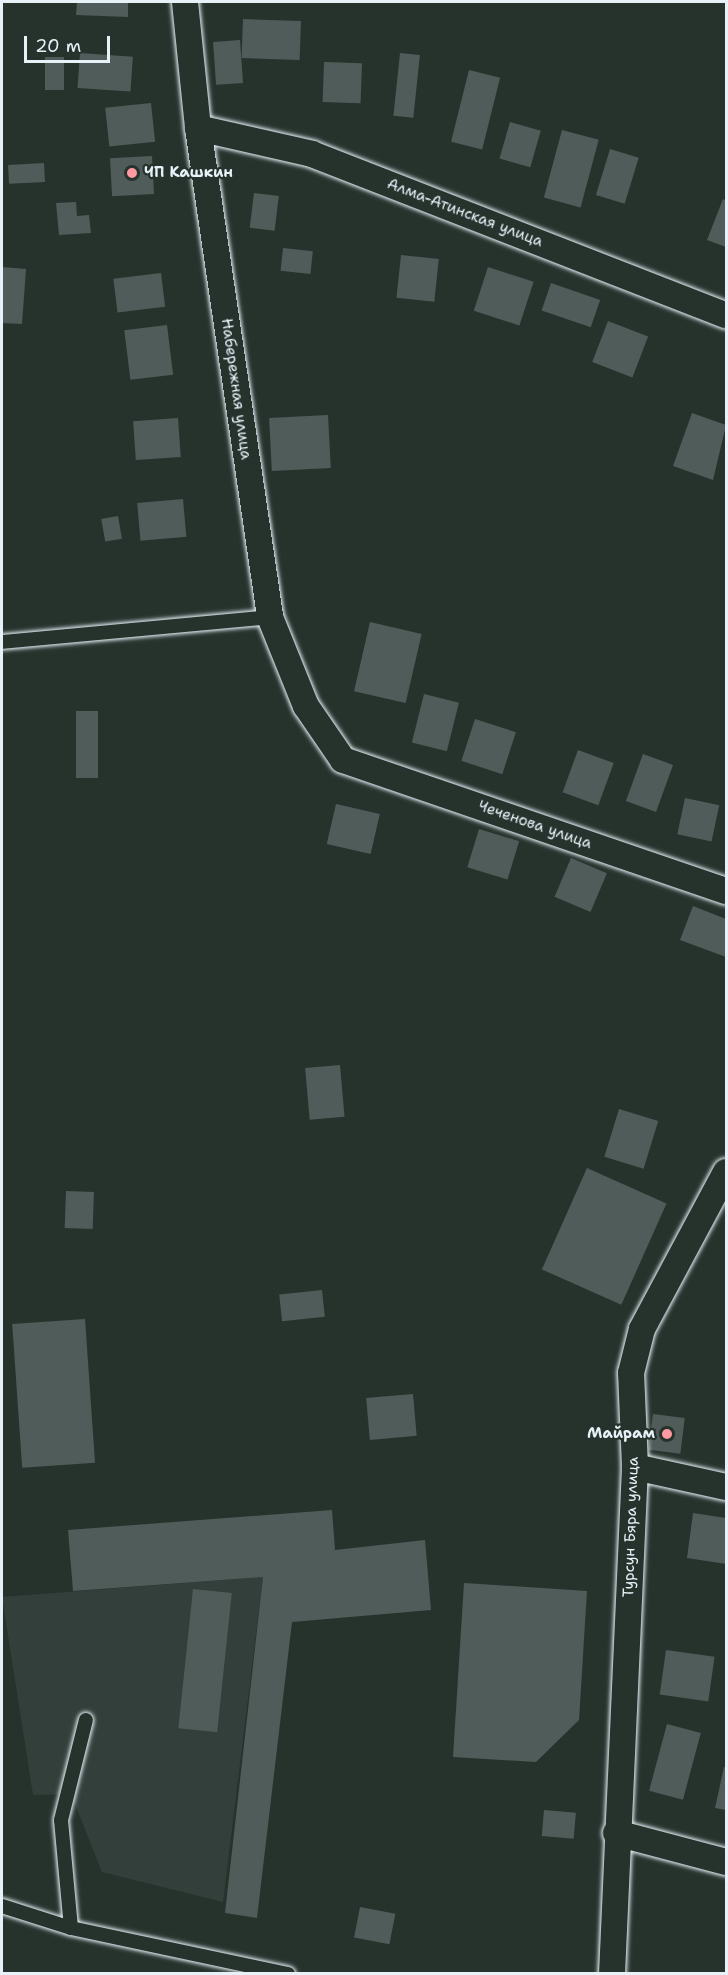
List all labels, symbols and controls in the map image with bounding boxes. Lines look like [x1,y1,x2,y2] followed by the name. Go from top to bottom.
[27,24,112,62] scale bar
[35,34,81,58] text: 20 m
[144,164,233,182] place label: ЧП Кашкин
[125,166,139,180] marker: ЧП Кашкин
[385,175,545,251] street label: Алма-Атинская улица
[217,317,255,461] street label: Набережная улица
[476,797,594,853] street label: Чеченова улица
[587,1425,655,1443] place label: Майрам
[660,1427,674,1441] marker: Майрам
[620,1456,642,1598] street label: Турсун Бяра улица

